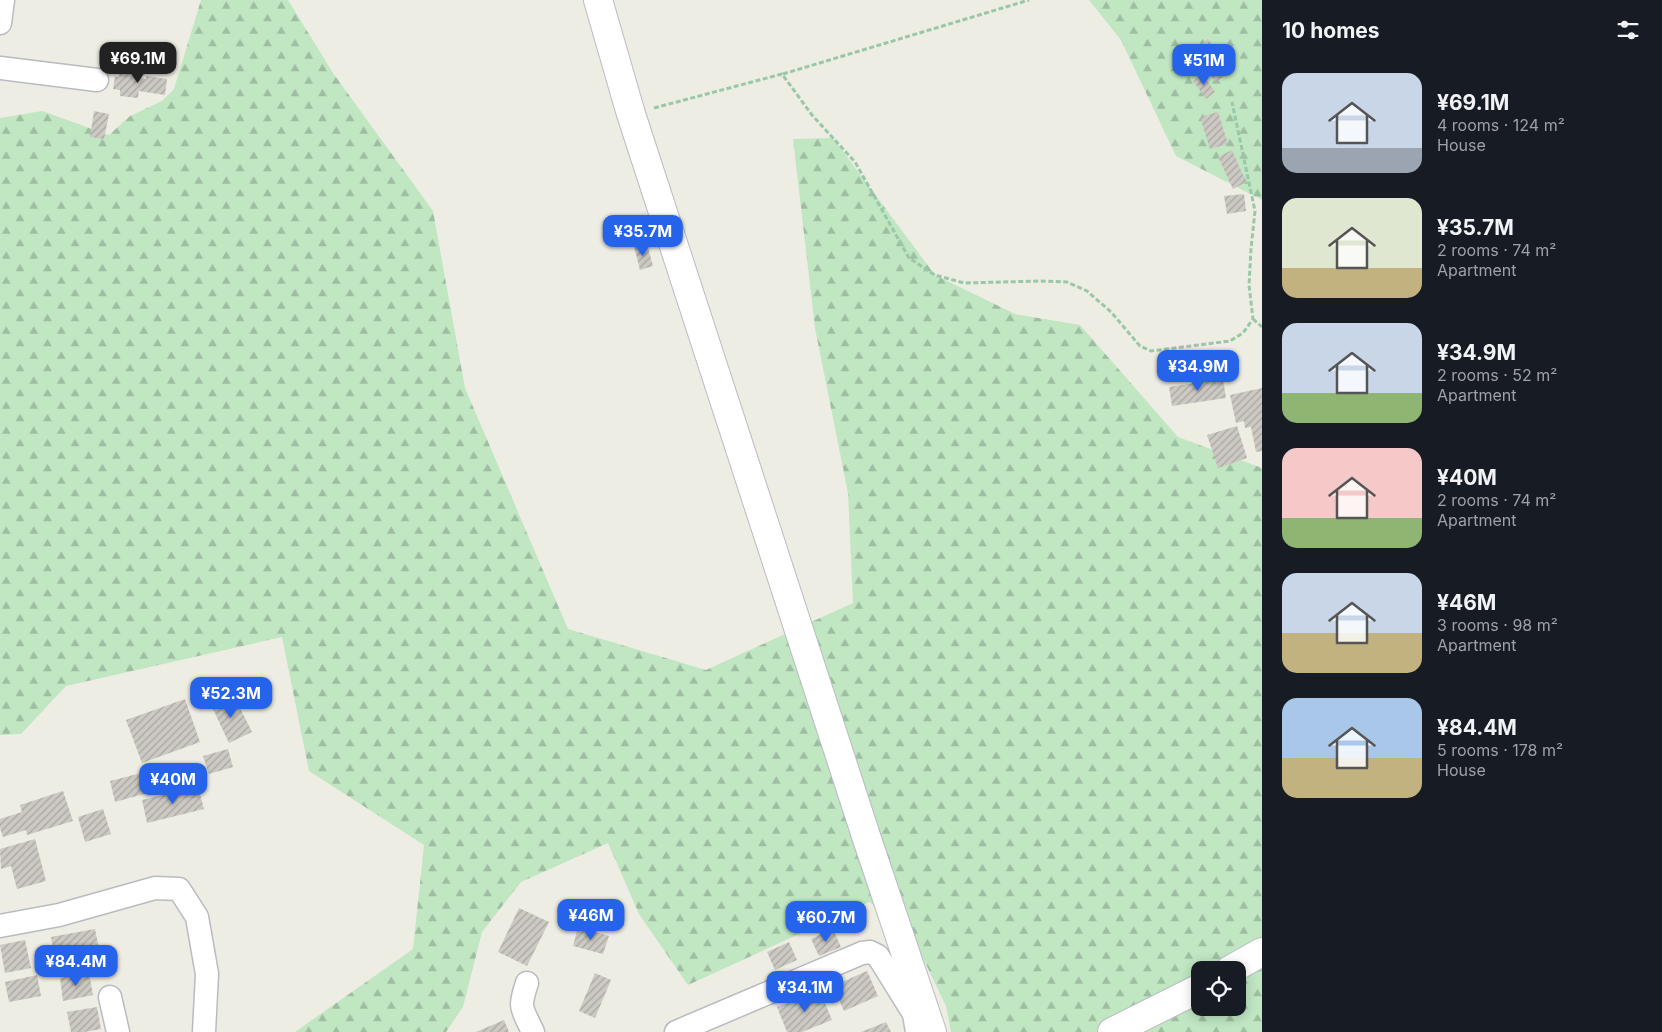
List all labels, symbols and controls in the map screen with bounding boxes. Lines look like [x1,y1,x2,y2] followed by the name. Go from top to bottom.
[1614,16,1642,44] icon: filters
[1282,18,1380,43] text: 10 homes
[97,42,179,84] pin: ¥69.1M
[1174,44,1234,86] pin: ¥51M
[110,48,166,68] text: ¥69.1M
[1183,50,1225,70] text: ¥51M
[1437,90,1509,115] text: ¥69.1M
[1322,93,1382,153] icon: home
[1437,115,1565,135] text: 4 rooms · 124 m²
[1437,135,1486,155] text: House
[602,214,684,257] pin: ¥35.7M
[1437,215,1514,240] text: ¥35.7M
[1322,218,1382,278] icon: home
[614,221,672,241] text: ¥35.7M
[1437,240,1556,260] text: 2 rooms · 74 m²
[1437,260,1517,280] text: Apartment
[1437,340,1516,365] text: ¥34.9M
[1322,343,1382,403] icon: home
[1157,350,1239,392] pin: ¥34.9M
[1168,356,1228,376] text: ¥34.9M
[1437,365,1557,385] text: 2 rooms · 52 m²
[1437,385,1517,405] text: Apartment
[1437,465,1497,490] text: ¥40M
[1322,468,1382,528] icon: home
[1437,490,1556,510] text: 2 rooms · 74 m²
[1437,510,1517,530] text: Apartment
[1437,590,1496,615] text: ¥46M
[1322,593,1382,653] icon: home
[1437,615,1558,635] text: 3 rooms · 98 m²
[1437,635,1517,655] text: Apartment
[190,676,272,719] pin: ¥52.3M
[201,683,261,703] text: ¥52.3M
[1437,715,1517,740] text: ¥84.4M
[1322,718,1382,778] icon: home
[1437,740,1563,760] text: 5 rooms · 178 m²
[1437,760,1486,780] text: House
[143,762,203,805] pin: ¥40M
[150,769,196,789] text: ¥40M
[561,898,621,941] pin: ¥46M
[785,900,867,943] pin: ¥60.7M
[568,905,614,925] text: ¥46M
[797,907,855,927] text: ¥60.7M
[35,944,117,987] pin: ¥84.4M
[46,951,106,971] text: ¥84.4M
[1191,961,1246,1016] map controls
[1191,961,1246,1016] button: locate
[764,970,846,1013] pin: ¥34.1M
[777,977,833,997] text: ¥34.1M

